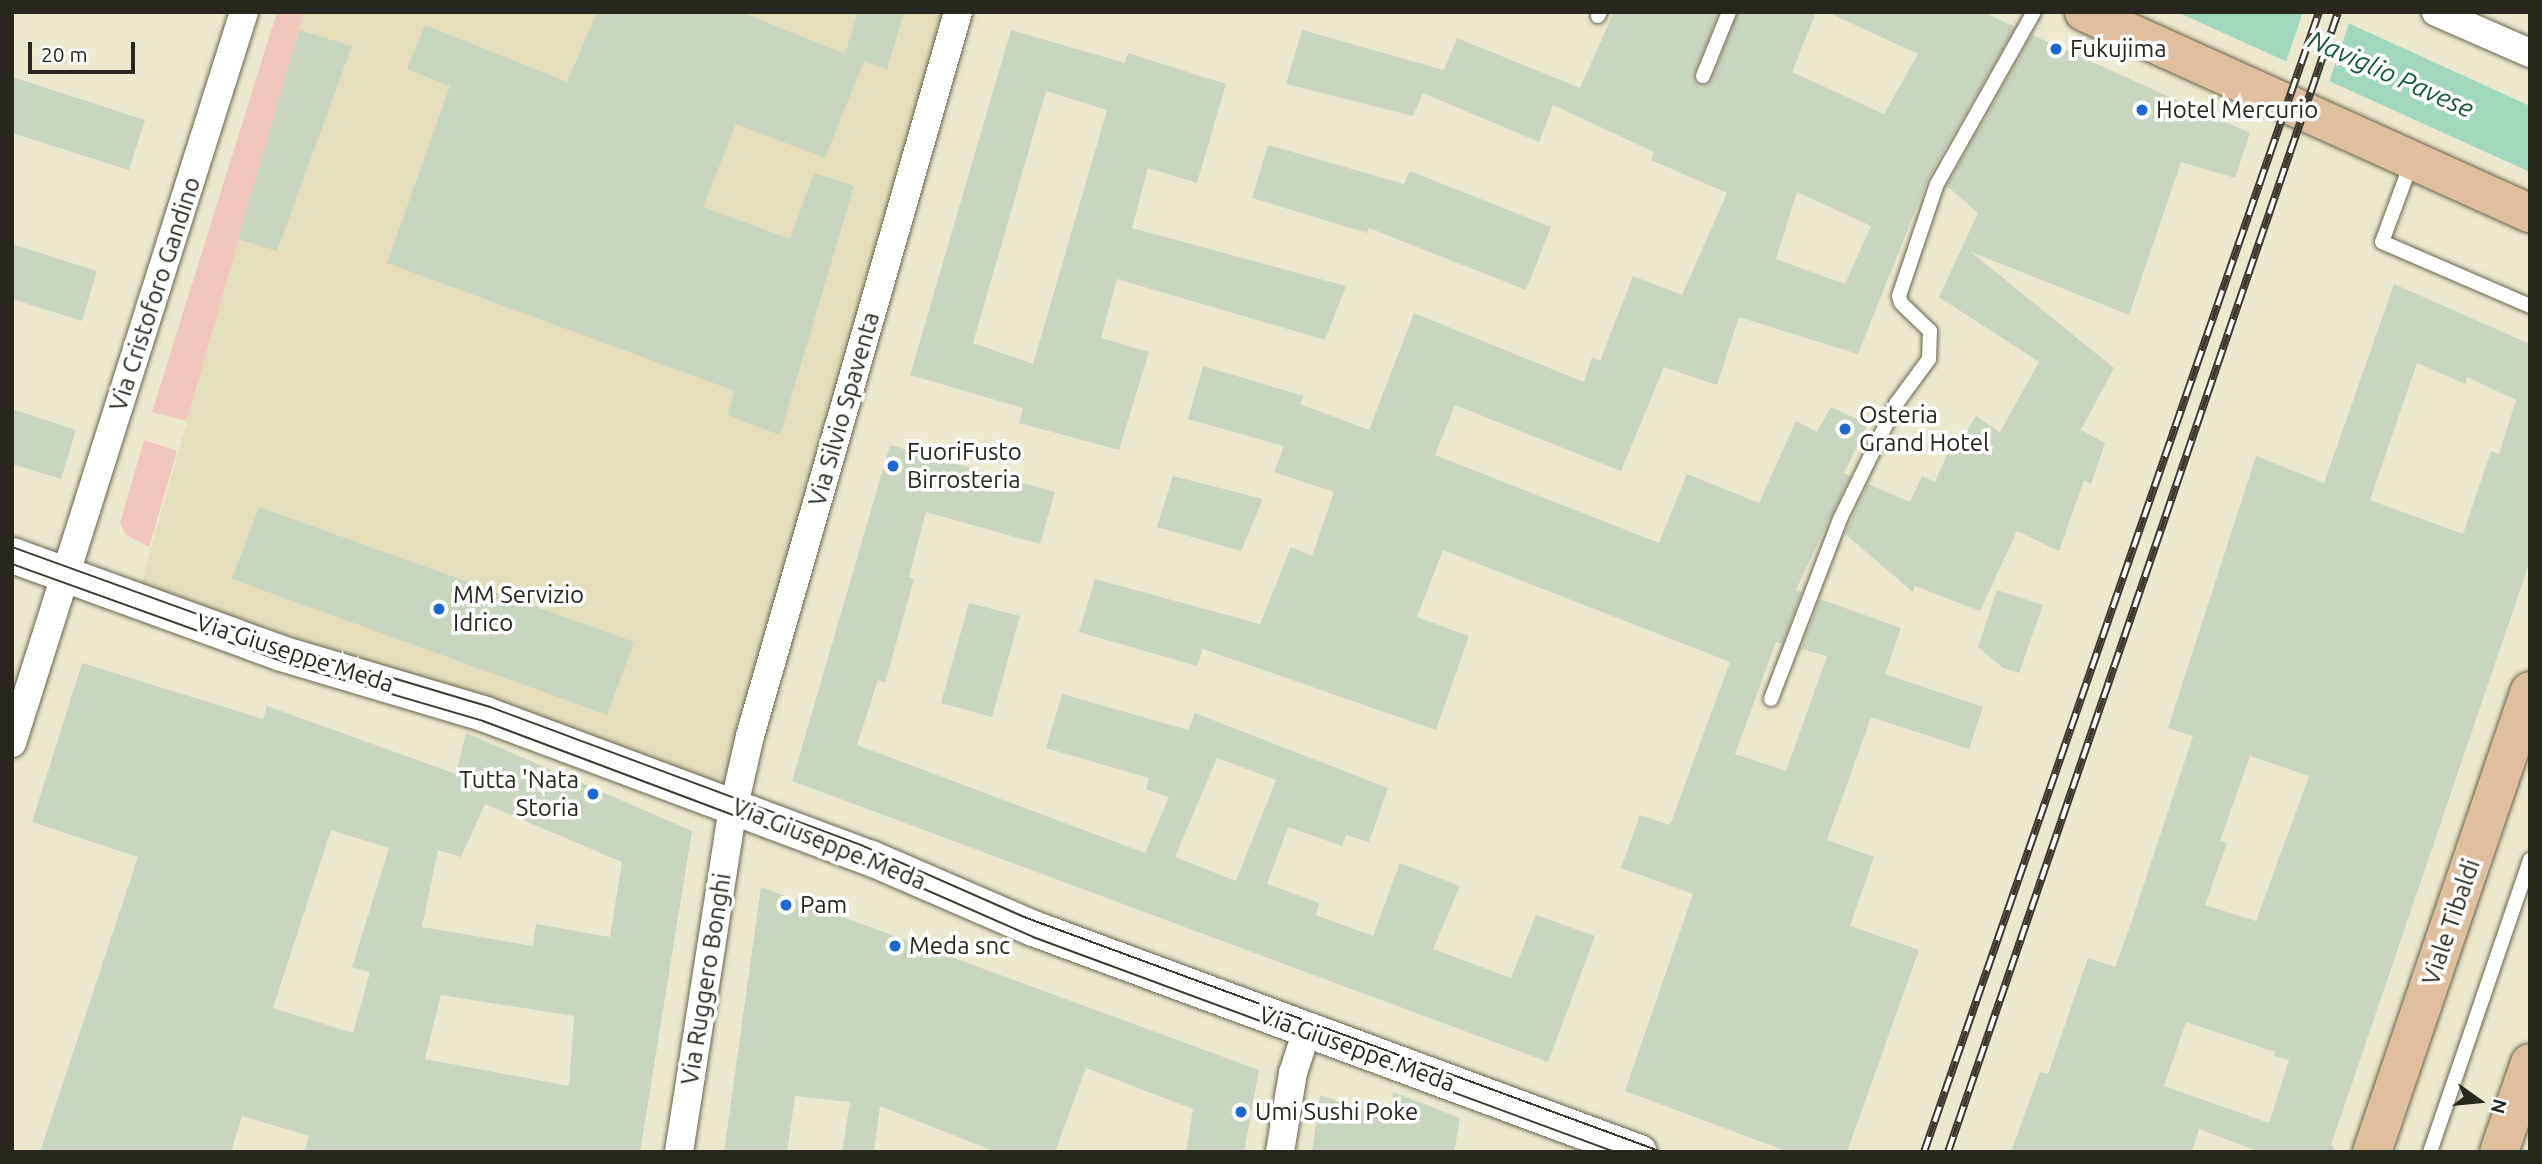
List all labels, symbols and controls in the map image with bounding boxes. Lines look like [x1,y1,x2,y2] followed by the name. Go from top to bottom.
[2304,24,2478,124] water label: Naviglio Pavese
[32,28,138,72] scale bar
[2070,35,2166,63] place label: Fukujima
[2048,41,2064,57] marker: Fukujima
[41,42,88,66] text: 20 m
[2156,96,2318,124] place label: Hotel Mercurio
[2134,102,2150,118] marker: Hotel Mercurio
[104,173,206,415] street label: Via Cristoforo Gandino
[802,309,886,509] street label: Via Silvio Spaventa
[1859,401,1989,457] place label: Osteria Grand Hotel
[1837,421,1853,437] marker: Osteria Grand Hotel
[907,438,1022,494] place label: FuoriFusto Birrosteria
[885,458,901,474] marker: FuoriFusto Birrosteria
[453,581,584,637] place label: MM Servizio Idrico
[431,601,447,617] marker: MM Servizio Idrico
[193,607,397,699] street label: Via Giuseppe Meda
[459,766,579,822] place label: Tutta 'Nata Storia
[585,786,601,802] marker: Tutta 'Nata Storia
[728,792,930,896] street label: Via Giuseppe Meda
[2416,855,2486,989] street label: Viale Tibaldi
[675,871,737,1087] street label: Via Ruggero Bonghi
[800,891,847,919] place label: Pam
[778,897,794,913] marker: Pam
[909,932,1010,960] place label: Meda snc
[887,938,903,954] marker: Meda snc
[1255,1000,1459,1098] street label: Via Giuseppe Meda
[2444,1066,2514,1136] north arrow
[2487,1097,2512,1116] text: N
[1255,1098,1418,1126] place label: Umi Sushi Poke
[1233,1104,1249,1120] marker: Umi Sushi Poke

